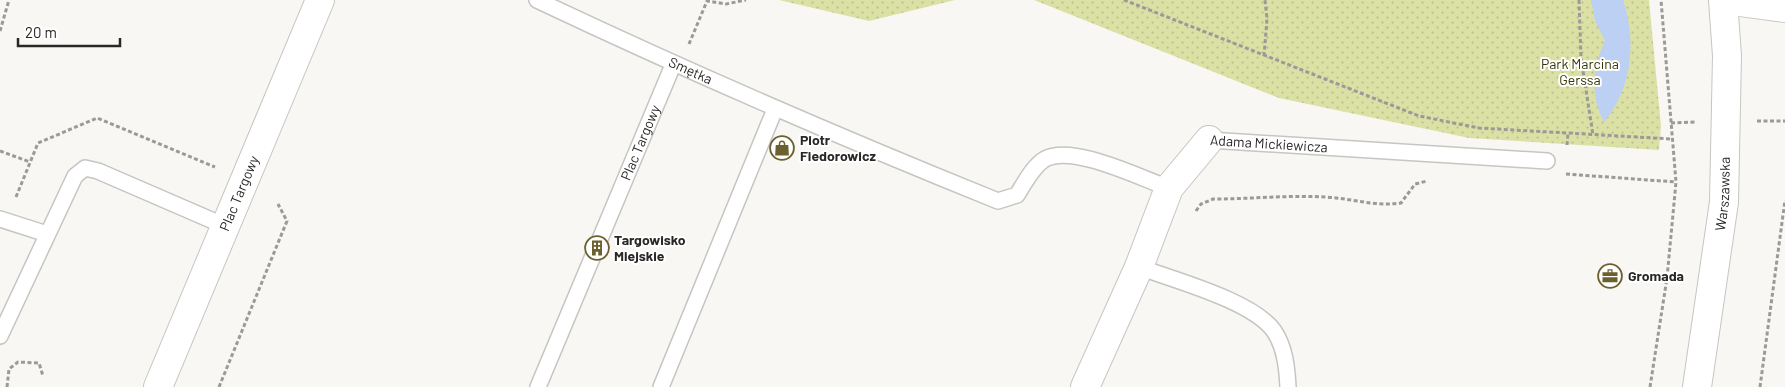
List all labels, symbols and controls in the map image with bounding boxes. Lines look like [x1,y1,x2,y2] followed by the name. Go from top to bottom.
[18,15,120,47] scale bar
[25,23,57,41] text: 20 m
[666,53,715,87] street label: Smętka
[1541,55,1619,88] park label: Park Marcina Gerssa
[617,102,664,183] street label: Plac Targowy
[800,131,877,164] place label: Piotr Fiedorowicz
[1210,131,1328,155] street label: Adama Mickiewicza
[769,135,795,161] shop icon: Piotr Fiedorowicz
[215,152,262,233] street label: Plac Targowy
[1711,157,1733,232] street label: Warszawska
[614,231,686,264] place label: Targowisko Miejskie
[584,235,610,261] building icon: Targowisko Miejskie
[1597,263,1623,289] office icon: Gromada
[1628,267,1684,284] place label: Gromada

